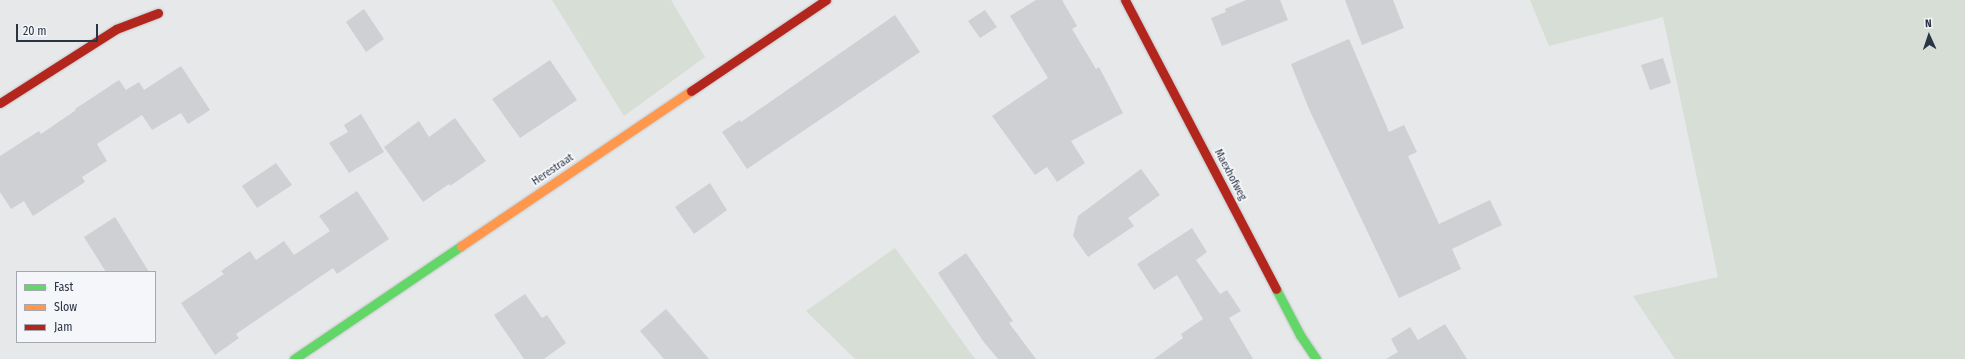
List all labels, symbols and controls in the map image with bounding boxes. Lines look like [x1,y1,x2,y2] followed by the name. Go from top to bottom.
[18,16,100,42] scale bar
[1909,16,1949,56] north arrow
[1925,17,1932,30] text: N
[23,24,47,38] text: 20 m
[1211,147,1249,203] street label: Maexhofweg
[530,151,576,189] street label: Herestraat
[16,271,156,343] legend
[54,280,73,294] text: Fast
[54,300,77,314] text: Slow
[54,320,72,334] text: Jam

